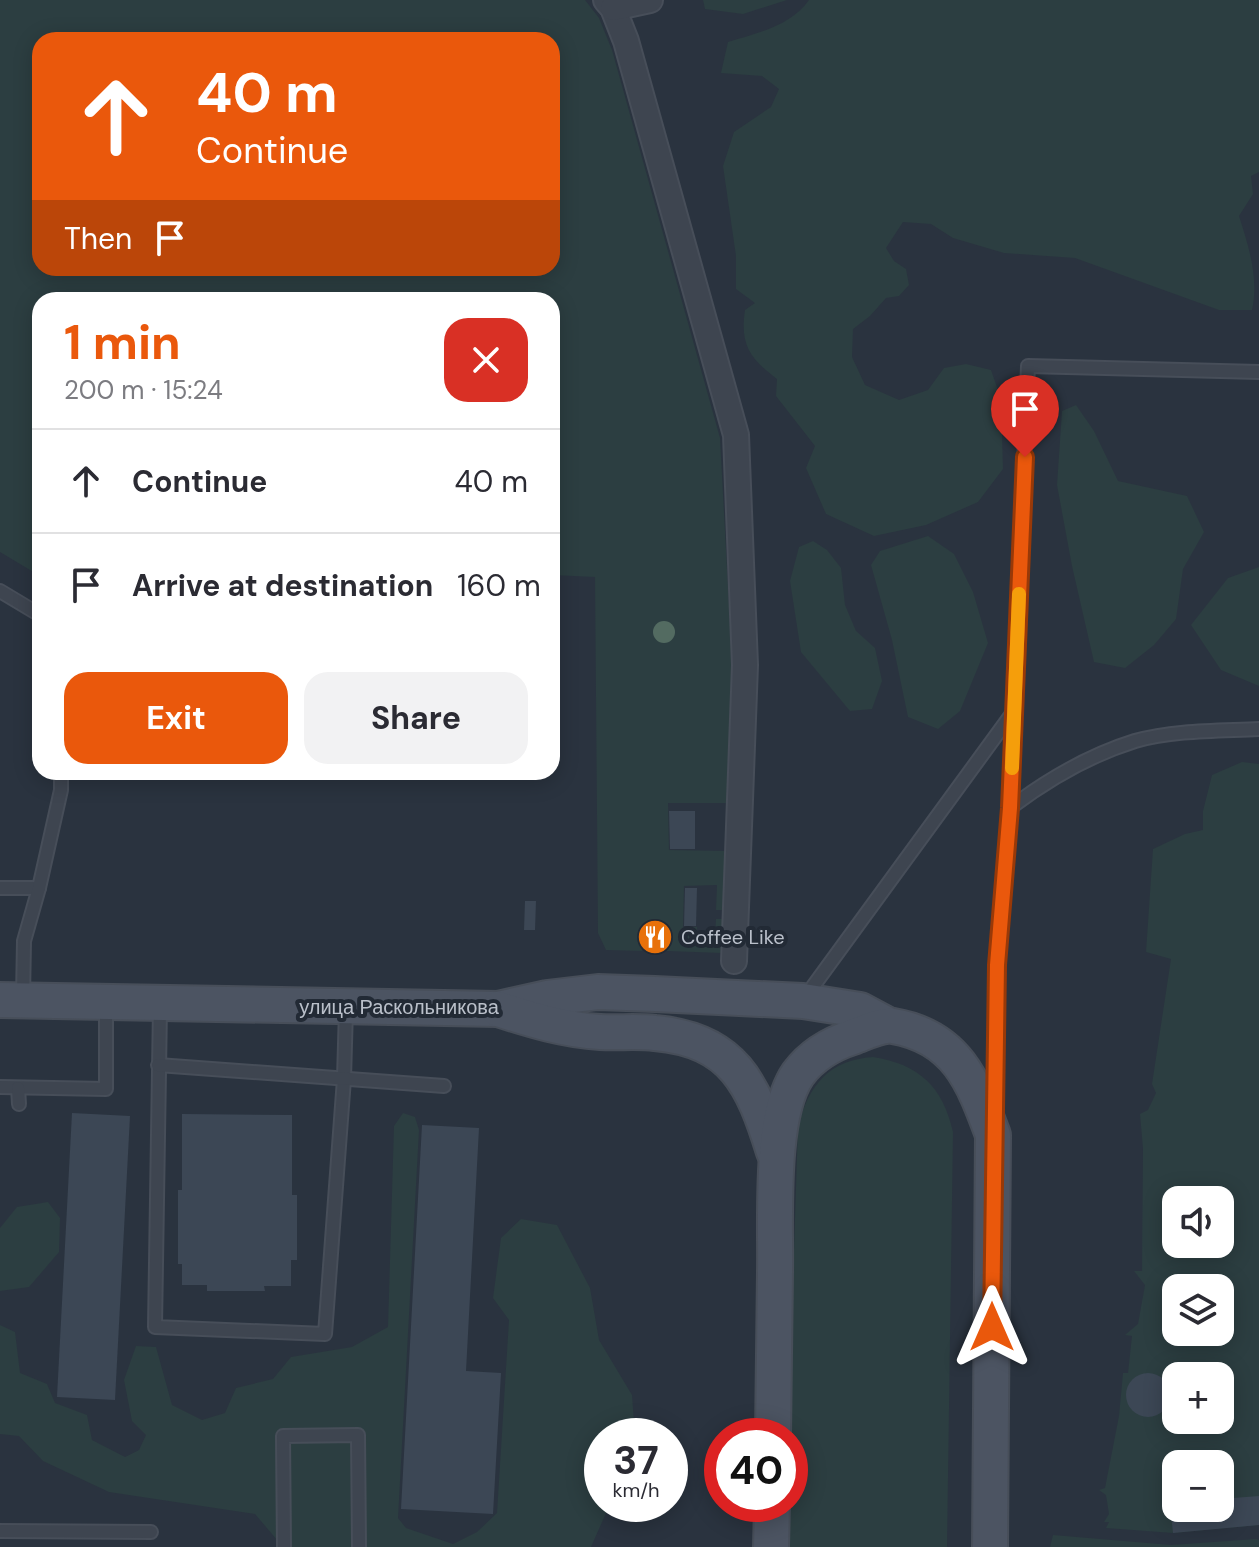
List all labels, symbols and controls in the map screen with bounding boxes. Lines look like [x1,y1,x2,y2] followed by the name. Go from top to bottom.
[196,56,338,129] text: 40 m
[64,64,168,168] icon: ahead
[196,127,348,174] text: Continue
[148,216,192,260] icon: arrive
[64,219,132,258] text: Then
[64,311,181,374] text: 1 min
[444,318,528,402] button: close
[64,373,223,407] text: 200 m · 15:24
[991,375,1059,457] pin
[1003,387,1047,431] icon: arrive
[64,459,108,503] icon: ahead
[132,462,267,501] text: Continue
[455,462,528,501] text: 40 m
[64,563,108,607] icon: arrive
[132,566,433,605] text: Arrive at destination
[457,566,541,605] text: 160 m
[64,672,288,764] button: Exit
[304,672,528,764] button: Share
[636,918,674,956] restaurant icon: Coffee Like
[681,924,785,950] place label: Coffee Like
[299,994,500,1020] street label: улица Раскольникова
[1162,1186,1234,1522] map controls
[1162,1186,1234,1258] button: sound
[1162,1274,1234,1346] button: layers
[950,1285,1034,1369] position arrow
[1162,1362,1234,1434] button: +
[704,1418,808,1522] speed limit sign: 40
[613,1434,659,1486] text: 37
[1162,1450,1234,1522] button: −
[612,1477,660,1503] text: km/h

